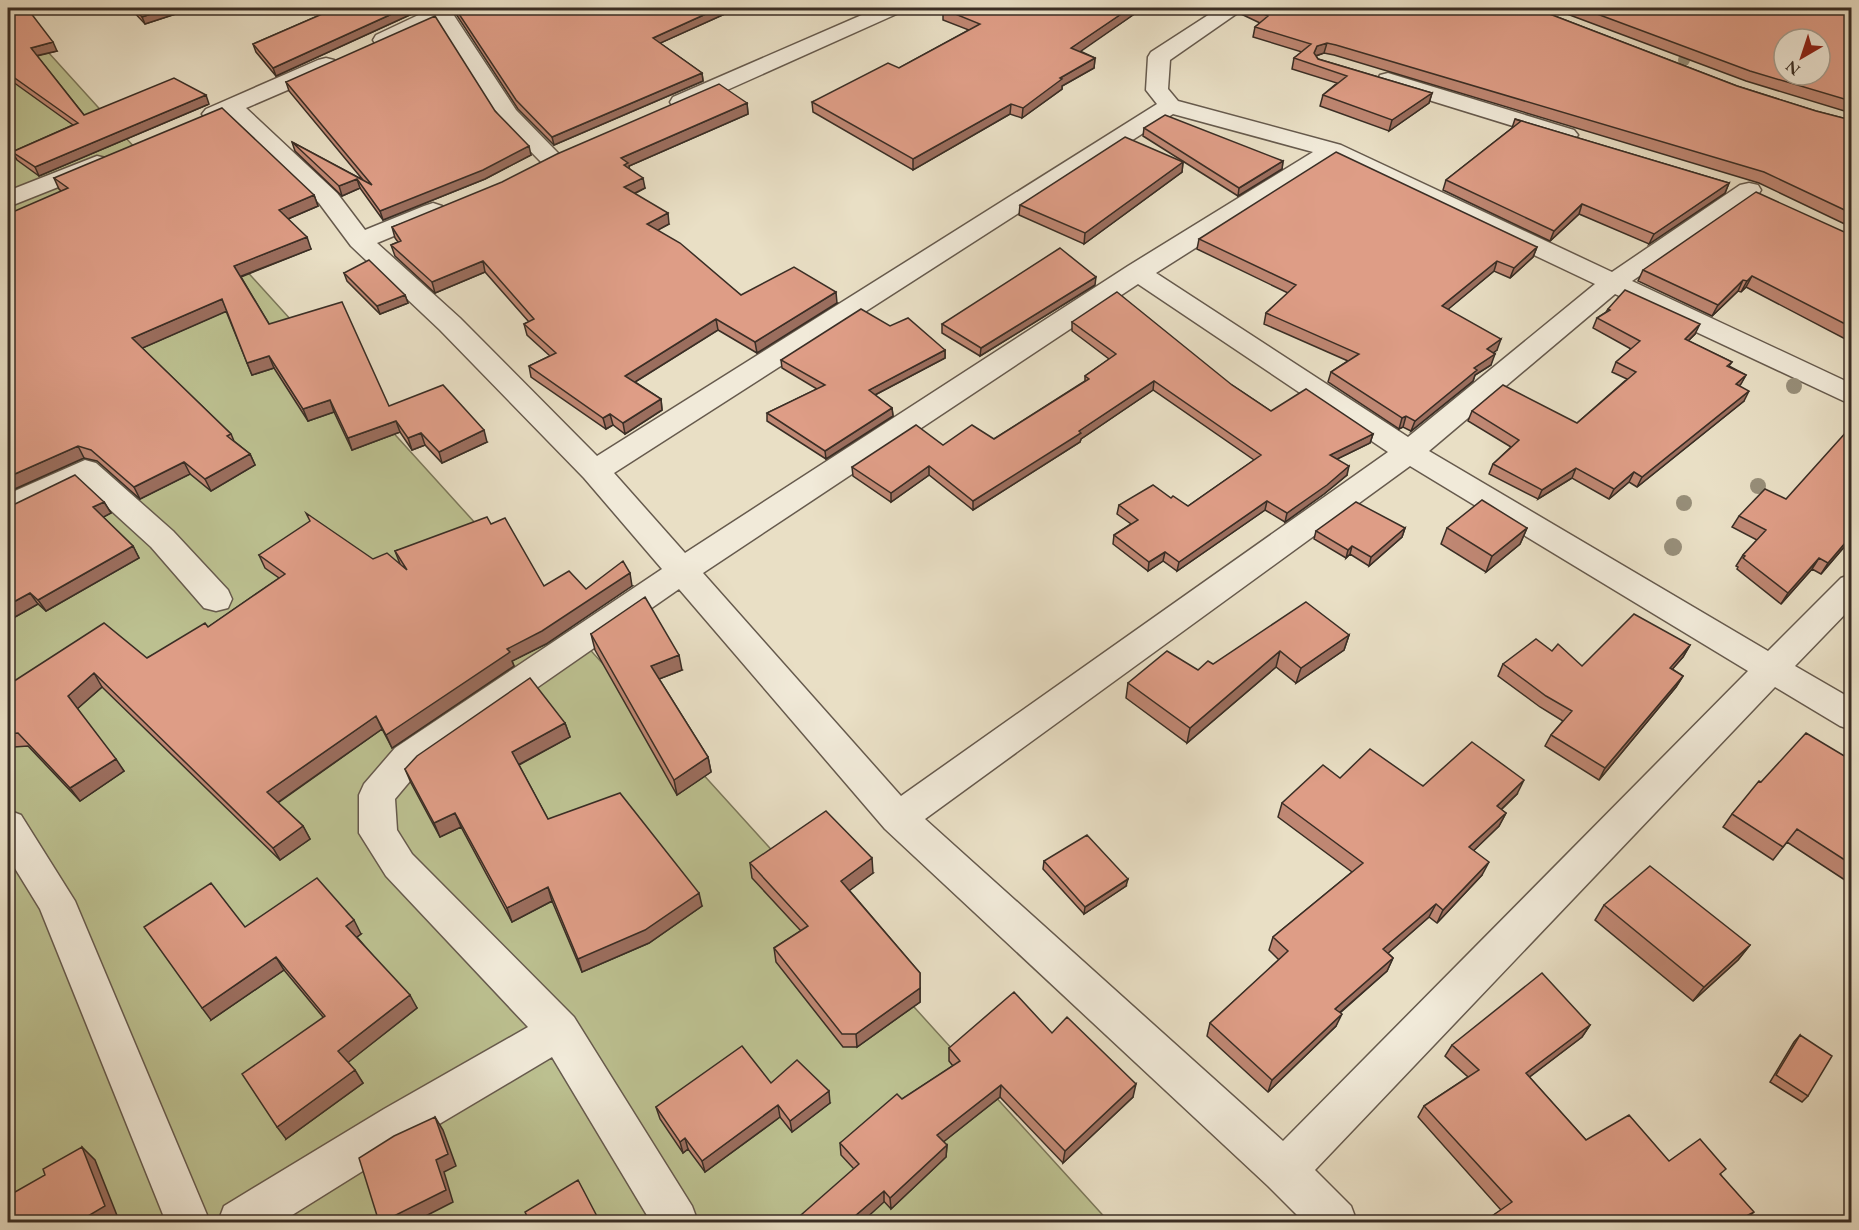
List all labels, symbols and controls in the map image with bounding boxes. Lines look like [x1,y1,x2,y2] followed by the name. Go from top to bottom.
[1772,27,1832,87] north arrow
[1781,56,1805,81] text: N

